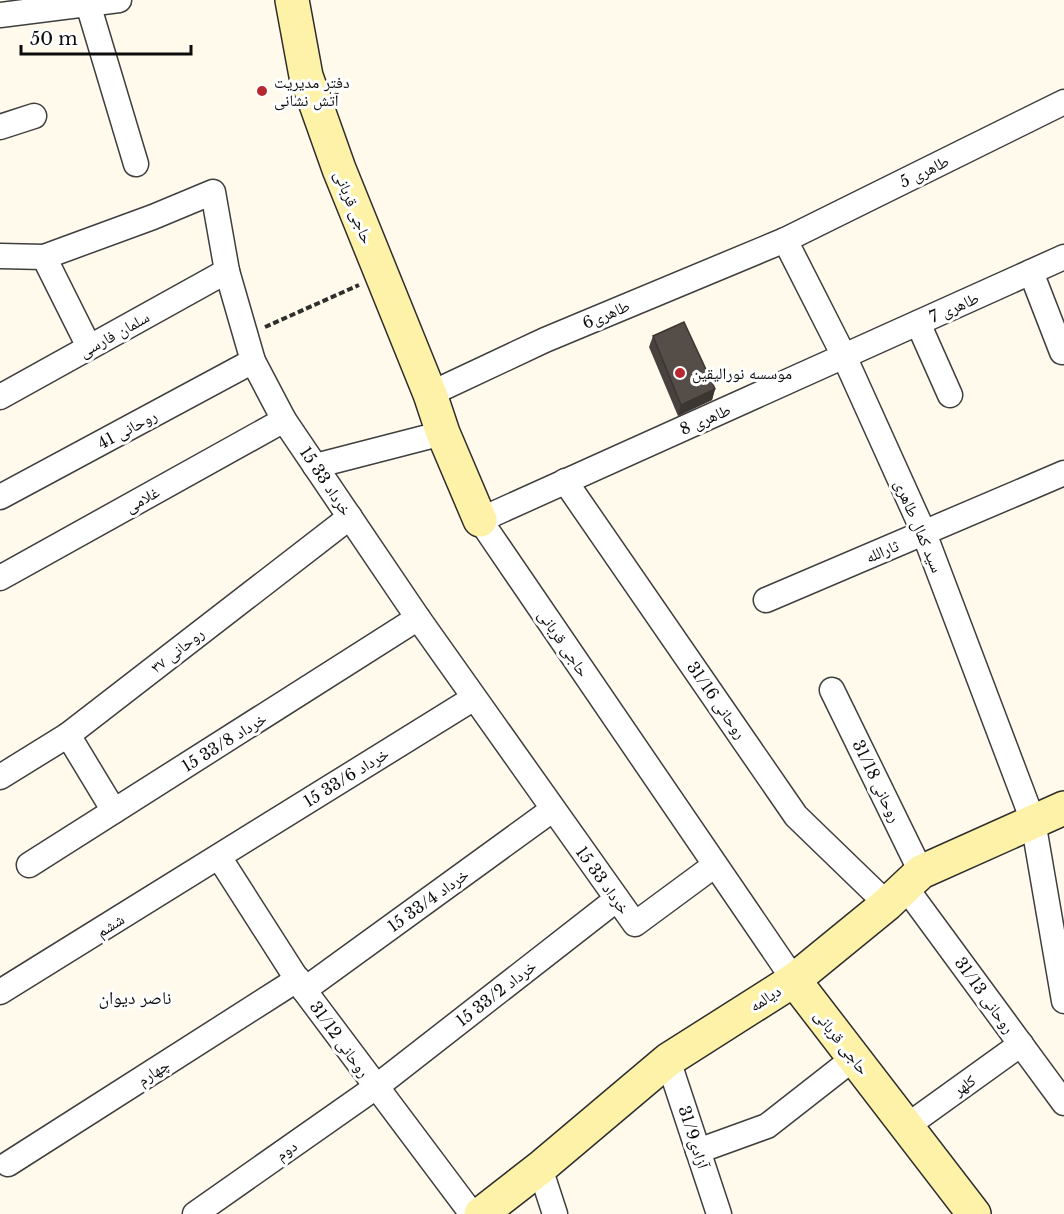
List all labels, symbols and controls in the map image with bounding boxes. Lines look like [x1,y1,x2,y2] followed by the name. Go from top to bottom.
[21,18,190,56] scale bar
[30,28,78,50] text: 50 m
[274,72,350,111] place label: دفتر مدیریت آتش نشانی
[255,84,269,98] marker: دفتر مدیریت آتش نشانی
[896,150,953,192] street label: طاهری 5
[329,168,378,247] street label: حاجی قربانی
[926,287,982,328] street label: طاهری 7
[579,295,633,334] street label: طاهری6
[75,306,153,362] street label: سلمان فارسی
[692,363,792,384] place label: موسسه نورالیقین
[673,366,687,380] marker: موسسه نورالیقین
[677,399,734,440] street label: طاهری 8
[94,405,161,454] street label: روحانی 41
[296,443,356,519] street label: 15 خرداد 33
[890,477,948,576] street label: سید کمال طاهری
[121,481,163,517] street label: غلامی
[862,535,902,567] street label: ثارالله
[533,605,594,681] street label: حاجی قربانی
[146,623,208,678] street label: روحانی ۳۷
[682,658,751,743] street label: روحانی 31/16
[178,708,270,776] street label: 15 خرداد 33/8
[848,737,906,826] street label: روحانی 31/18
[300,743,392,811] street label: 15 خرداد 33/6
[572,842,634,918] street label: 15 خرداد 33
[384,864,472,936] street label: 15 خرداد 33/4
[92,909,128,942] street label: ششم
[950,953,1019,1038] street label: روحانی 31/13
[452,956,540,1030] street label: 15 خرداد 33/2
[746,981,784,1015] street label: دیالمه
[99,987,172,1009] district label: ناصر دیوان
[305,997,374,1082] street label: روحانی 31/12
[810,1005,874,1079] street label: حاجی قربانی
[133,1054,173,1091] street label: چهارم
[948,1070,979,1100] street label: کلهر
[674,1103,714,1172] street label: آزادی31/9
[271,1136,301,1165] street label: دوم

